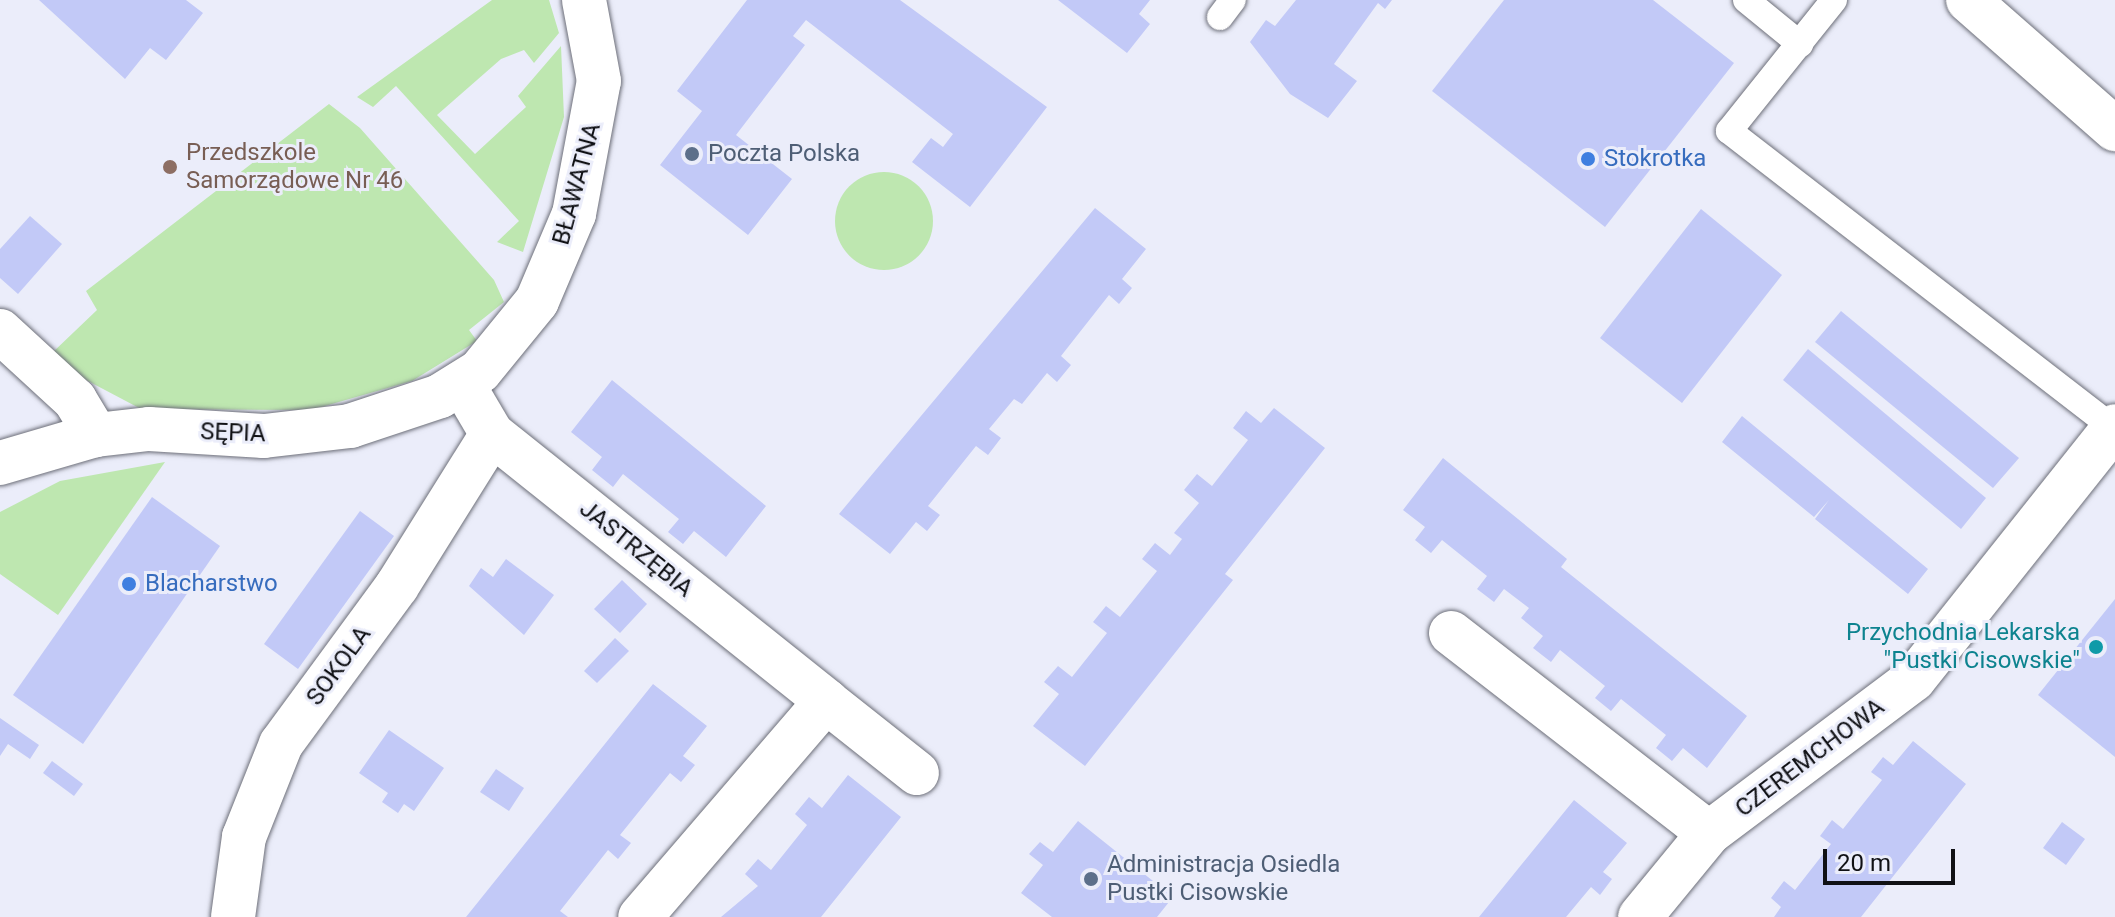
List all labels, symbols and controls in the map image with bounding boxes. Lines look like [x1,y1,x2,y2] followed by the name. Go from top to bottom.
[547,120,607,248] street label: BŁAWATNA
[186,139,403,195] place label: Przedszkole Samorządowe Nr 46
[708,140,860,168] place label: Poczta Polska
[683,145,701,163] marker: Poczta Polska
[1604,145,1706,173] place label: Stokrotka
[1579,150,1597,168] marker: Stokrotka
[161,158,179,176] marker: Przedszkole Samorządowe Nr 46
[200,417,266,449] street label: SĘPIA
[574,495,698,603] street label: JASTRZĘBIA
[145,570,278,598] place label: Blacharstwo
[120,575,138,593] marker: Blacharstwo
[1846,619,2080,675] place label: Przychodnia Lekarska "Pustki Cisowskie"
[301,621,377,711] street label: SOKOLA
[2087,638,2105,656] marker: Przychodnia Lekarska "Pustki Cisowskie"
[1730,693,1890,823] street label: CZEREMCHOWA
[1827,833,1959,883] scale bar
[1837,849,1891,877] text: 20 m
[1107,851,1340,907] place label: Administracja Osiedla Pustki Cisowskie
[1082,870,1100,888] marker: Administracja Osiedla Pustki Cisowskie

